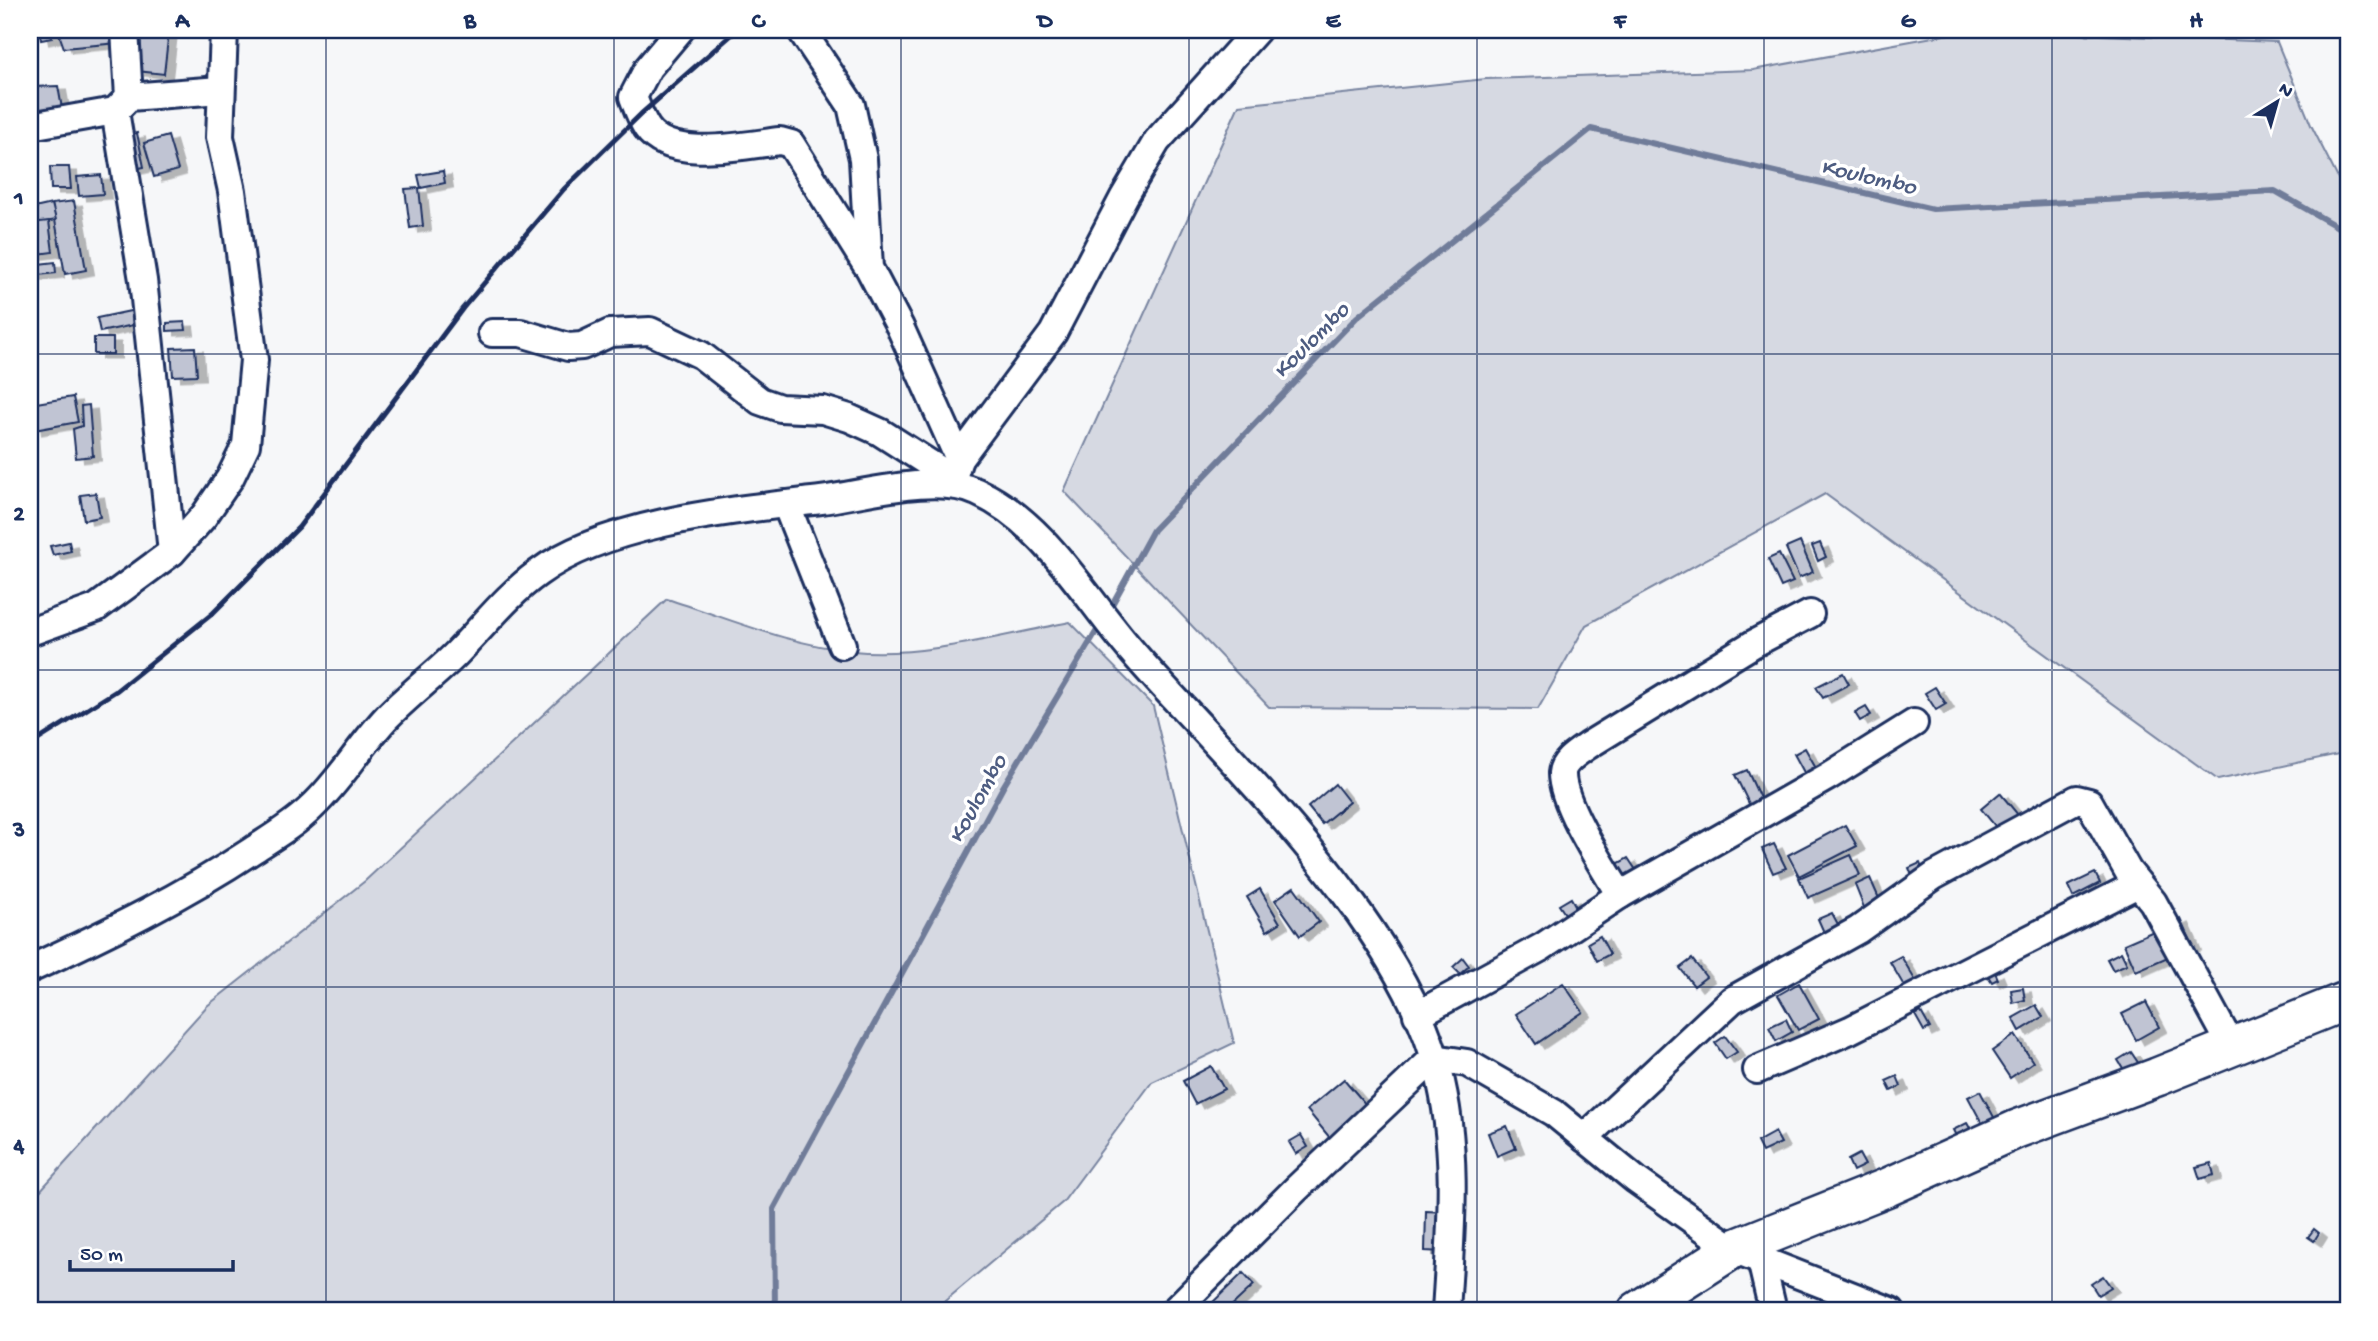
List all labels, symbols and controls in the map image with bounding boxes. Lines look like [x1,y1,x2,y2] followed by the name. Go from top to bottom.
[174,9,190,36] text: A
[463,9,477,36] text: B
[752,9,767,36] text: C
[1036,9,1054,36] text: D
[1326,9,1342,36] text: E
[1613,9,1628,36] text: F
[1901,9,1917,36] text: G
[2189,9,2203,36] text: H
[2242,66,2312,136] north arrow
[2273,78,2297,104] text: N
[1818,153,1920,204] water label: Koulombo
[13,186,24,213] text: 1
[1268,296,1358,386] water label: Koulombo
[13,502,25,529] text: 2
[943,749,1016,849] water label: Koulombo
[12,818,25,845] text: 3
[13,1134,25,1161] text: 4
[70,1229,233,1273] scale bar
[80,1244,123,1269] text: 50 m

